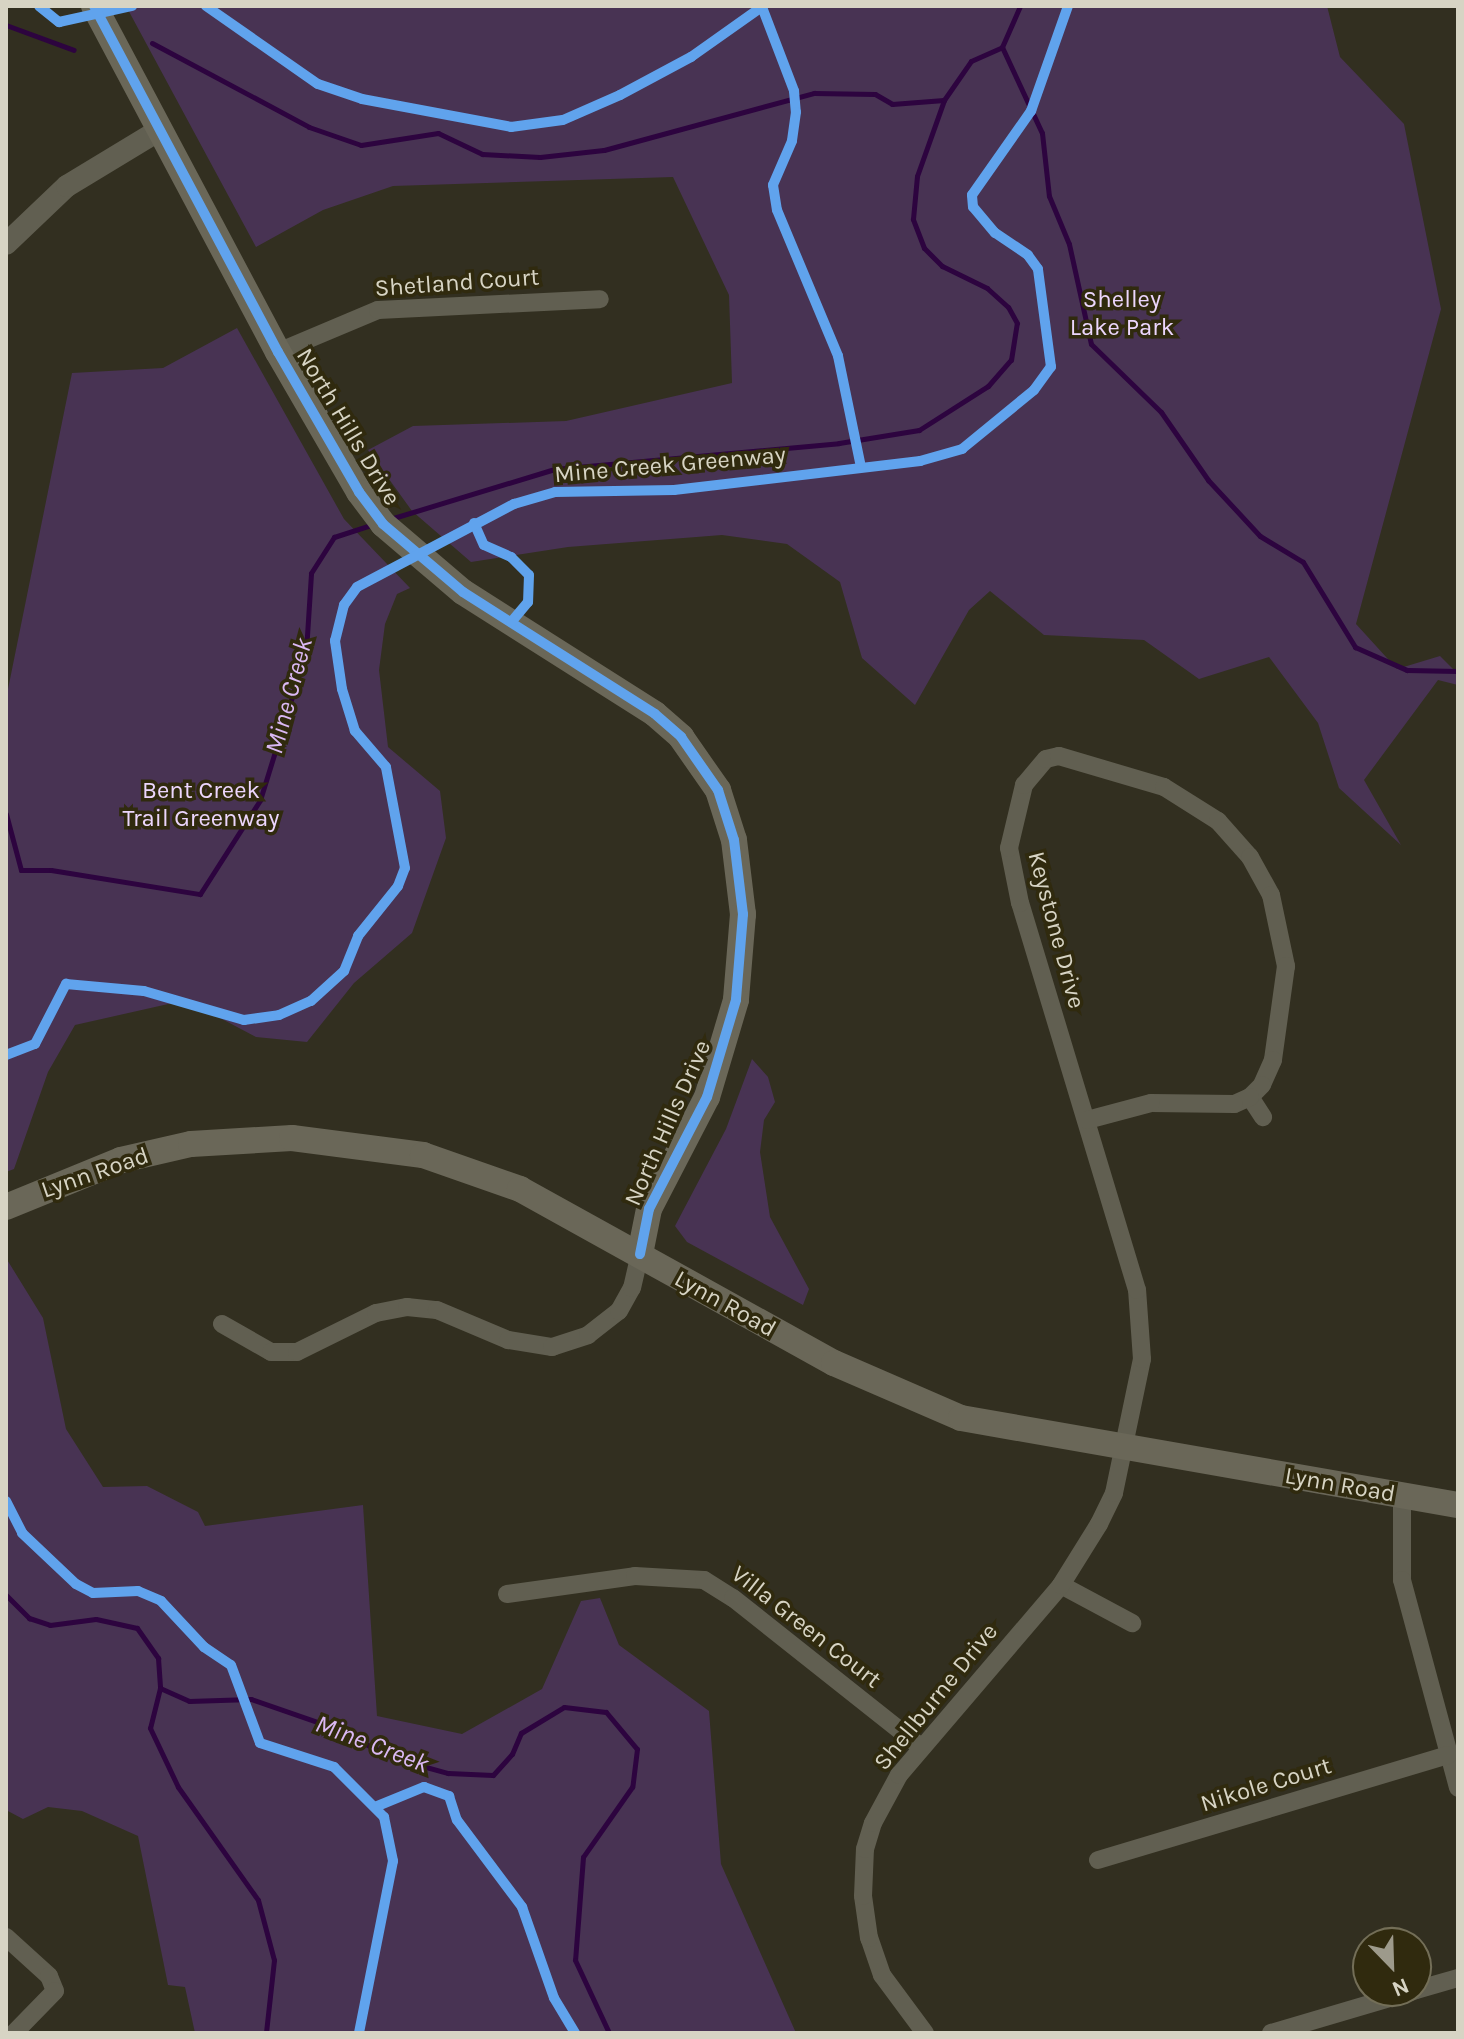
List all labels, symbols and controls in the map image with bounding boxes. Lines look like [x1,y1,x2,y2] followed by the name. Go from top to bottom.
[374,263,540,303] street label: Shetland Court
[1070,286,1174,342] park label: Shelley Lake Park
[290,343,406,511] street label: North Hills Drive
[553,441,787,489] street label: Mine Creek Greenway
[259,634,319,758] water label: Mine Creek
[123,777,279,833] park label: Bent Creek Trail Greenway
[1021,848,1091,1012] street label: Keystone Drive
[619,1036,717,1210] street label: North Hills Drive
[38,1141,152,1205] street label: Lynn Road
[669,1264,781,1344] street label: Lynn Road
[1283,1461,1397,1509] street label: Lynn Road
[725,1560,887,1694] street label: Villa Green Court
[868,1618,1004,1776] street label: Shellburne Drive
[311,1708,433,1780] water label: Mine Creek
[1197,1751,1335,1819] street label: Nikole Court
[1352,1927,1432,2007] north arrow
[1388,1972,1413,2002] text: N

